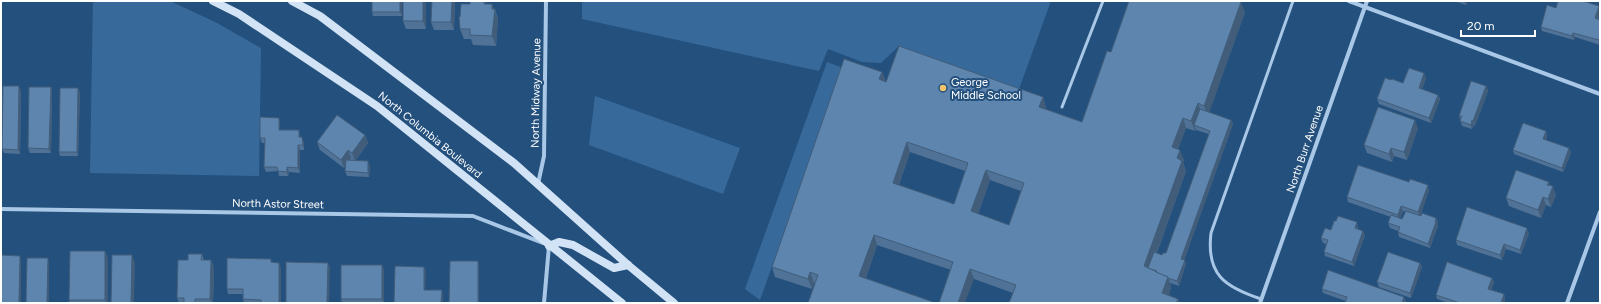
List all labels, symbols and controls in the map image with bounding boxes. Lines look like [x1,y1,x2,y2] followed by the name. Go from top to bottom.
[1461,12,1535,38] scale bar
[1467,19,1495,33] text: 20 m
[529,38,543,148] street label: North Midway Avenue
[951,76,1021,102] place label: George Middle School
[938,83,948,93] marker: George Middle School
[375,89,485,181] street label: North Columbia Boulevard
[1284,103,1326,195] street label: North Burr Avenue
[232,197,324,211] street label: North Astor Street

